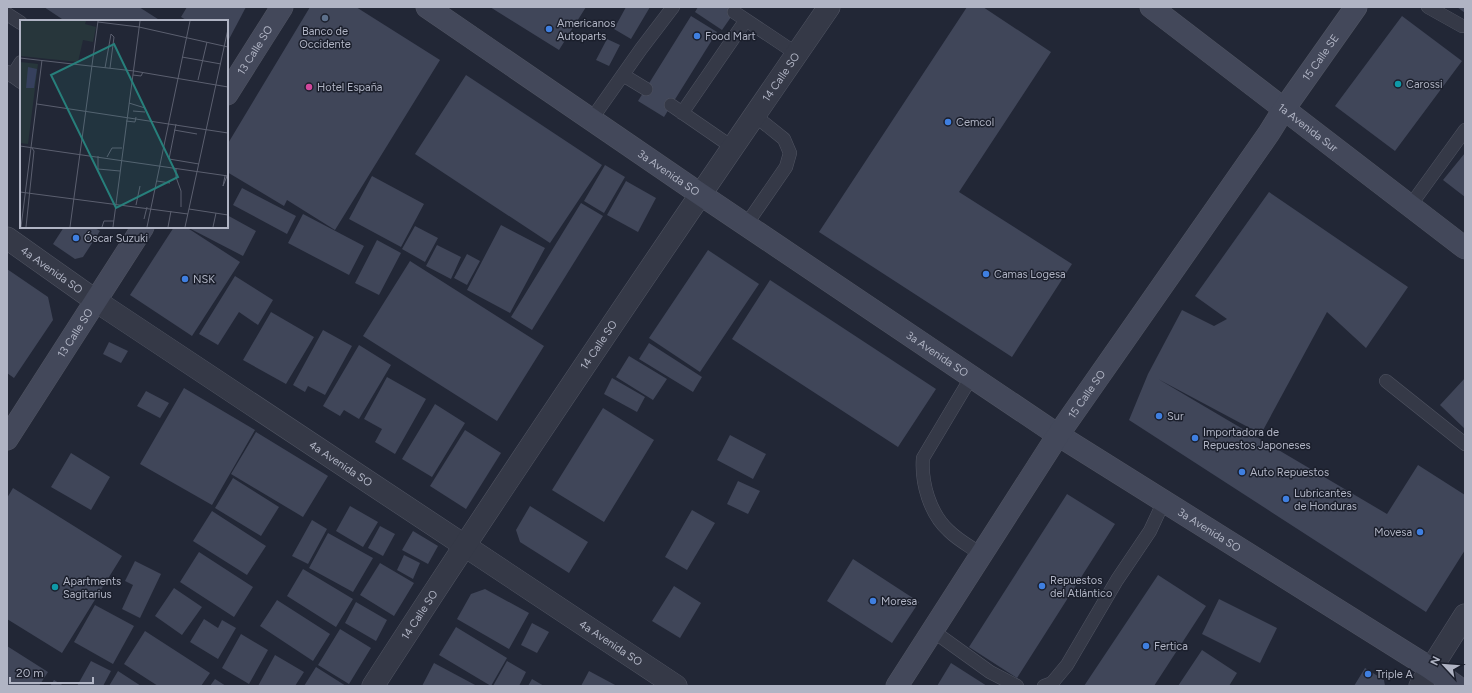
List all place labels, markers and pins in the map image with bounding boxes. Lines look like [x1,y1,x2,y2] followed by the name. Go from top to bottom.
[320,13,330,23] marker: Banco de Occidente
[557,17,615,43] place label: Americanos Autoparts
[544,24,554,34] marker: Americanos Autoparts
[299,25,351,51] place label: Banco de Occidente
[705,30,756,43] place label: Food Mart
[692,31,702,41] marker: Food Mart
[1406,78,1442,91] place label: Carossi
[1393,79,1403,89] marker: Carossi
[317,81,382,94] place label: Hotel España
[304,82,314,92] marker: Hotel España
[956,116,994,129] place label: Cemcol
[943,117,953,127] marker: Cemcol
[84,231,148,245] place label: Óscar Suzuki
[71,233,81,243] marker: Óscar Suzuki
[994,268,1066,281] place label: Camas Logesa
[981,269,991,279] marker: Camas Logesa
[193,273,215,286] place label: NSK
[180,274,190,284] marker: NSK
[1167,410,1184,423] place label: Sur
[1154,411,1164,421] marker: Sur
[1203,426,1311,452] place label: Importadora de Repuestos Japoneses
[1190,433,1200,443] marker: Importadora de Repuestos Japoneses
[1250,466,1329,479] place label: Auto Repuestos
[1237,467,1247,477] marker: Auto Repuestos
[1294,487,1357,513] place label: Lubricantes de Honduras
[1281,494,1291,504] marker: Lubricantes de Honduras
[1374,526,1412,539] place label: Movesa
[1415,527,1425,537] marker: Movesa
[1050,574,1112,600] place label: Repuestos del Atlántico
[63,575,121,601] place label: Apartments Sagitarius
[1037,581,1047,591] marker: Repuestos del Atlántico
[50,582,60,592] marker: Apartments Sagitarius
[881,595,917,608] place label: Moresa
[868,596,878,606] marker: Moresa
[1154,640,1188,653] place label: Fertica
[1141,641,1151,651] marker: Fertica
[1376,668,1413,681] place label: Triple A
[1363,669,1373,679] marker: Triple A

